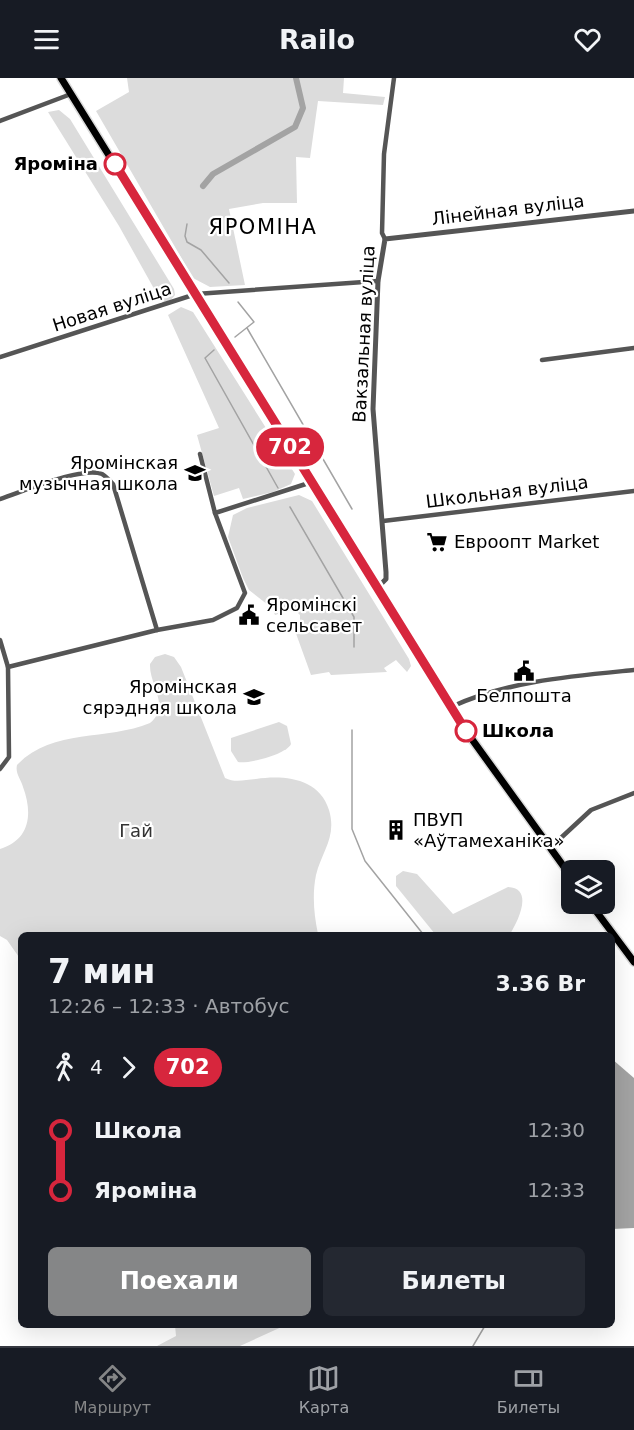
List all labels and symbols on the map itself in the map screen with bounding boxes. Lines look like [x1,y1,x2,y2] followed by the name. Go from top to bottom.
[13,153,98,174] place label: Яроміна
[104,153,126,175] marker: Яроміна
[430,190,585,229] street label: Лінейная вуліца
[209,215,317,239] district label: ЯРОМІНА
[348,245,379,423] street label: Вакзальная вуліца
[50,277,174,336] street label: Новая вуліца
[256,428,324,466] line badge: 702
[19,452,178,494] place label: Яромінская музычная школа
[183,461,207,485] school or university icon: Яромінская музычная школа
[424,471,589,512] street label: Школьная вуліца
[425,530,449,554] supermarket icon: Евроопт Market
[454,531,599,552] place label: Евроопт Market
[266,594,362,636] place label: Яромінскі сельсавет
[237,603,261,627] public building icon: Яромінскі сельсавет
[512,659,536,683] public building icon: Белпошта
[82,676,237,718] place label: Яромінская сярэдняя школа
[242,685,266,709] school or university icon: Яромінская сярэдняя школа
[476,685,572,706] place label: Белпошта
[455,720,477,742] marker: Школа
[482,720,554,741] place label: Школа
[413,809,565,851] place label: ПВУП «Аўтамеханіка»
[384,818,408,842] building icon: ПВУП «Аўтамеханіка»
[119,820,153,841] park label: Гай

